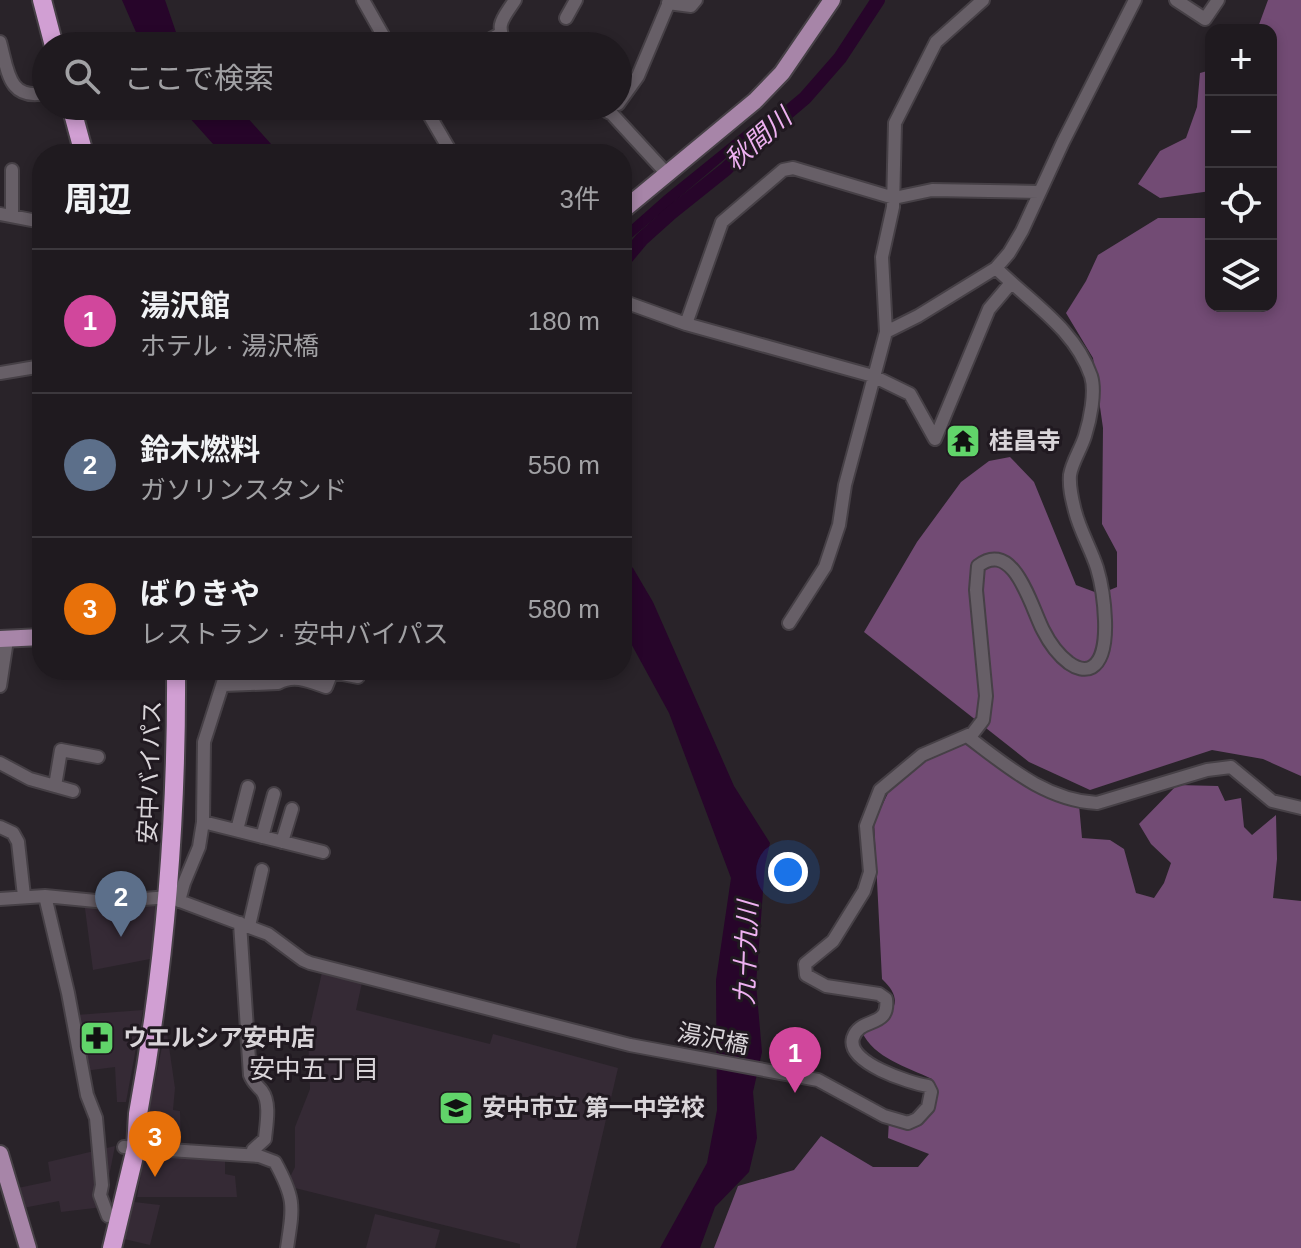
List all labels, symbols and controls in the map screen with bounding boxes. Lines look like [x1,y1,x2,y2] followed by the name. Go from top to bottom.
[1205,24,1277,312] map controls
[1205,24,1277,96] button: +
[32,32,632,120] search box
[60,54,104,98] icon: search
[124,62,274,95] text: ここで検索
[1205,96,1277,168] button: −
[719,100,800,176] water label: 秋間川
[1205,168,1277,240] button: locate
[64,180,132,218] text: 周辺
[560,184,600,214] text: 3件
[1205,240,1277,312] button: layers
[140,289,230,322] text: 湯沢館
[83,306,97,336] text: 1
[528,306,600,336] text: 180 m
[140,331,319,361] text: ホテル · 湯沢橋
[944,422,982,460] temple icon: 桂昌寺
[989,427,1061,454] place label: 桂昌寺
[140,433,260,466] text: 鈴木燃料
[83,450,97,480] text: 2
[528,450,600,480] text: 550 m
[140,475,347,505] text: ガソリンスタンド
[140,577,260,610] text: ばりきや
[83,594,97,624] text: 3
[528,594,600,624] text: 580 m
[140,619,449,649] text: レストラン · 安中バイパス
[134,700,165,844] street label: 安中バイパス
[768,852,808,892] your location
[95,871,147,937] pin: 2
[729,898,763,1005] water label: 九十九川
[675,1018,751,1059] street label: 湯沢橋
[78,1019,116,1057] pharmacy icon: ウエルシア安中店
[123,1024,315,1051] place label: ウエルシア安中店
[769,1027,821,1093] pin: 1
[249,1054,379,1084] district label: 安中五丁目
[437,1089,475,1127] school or university icon: 安中市立 第一中学校
[482,1094,705,1121] place label: 安中市立 第一中学校
[129,1111,181,1177] pin: 3

